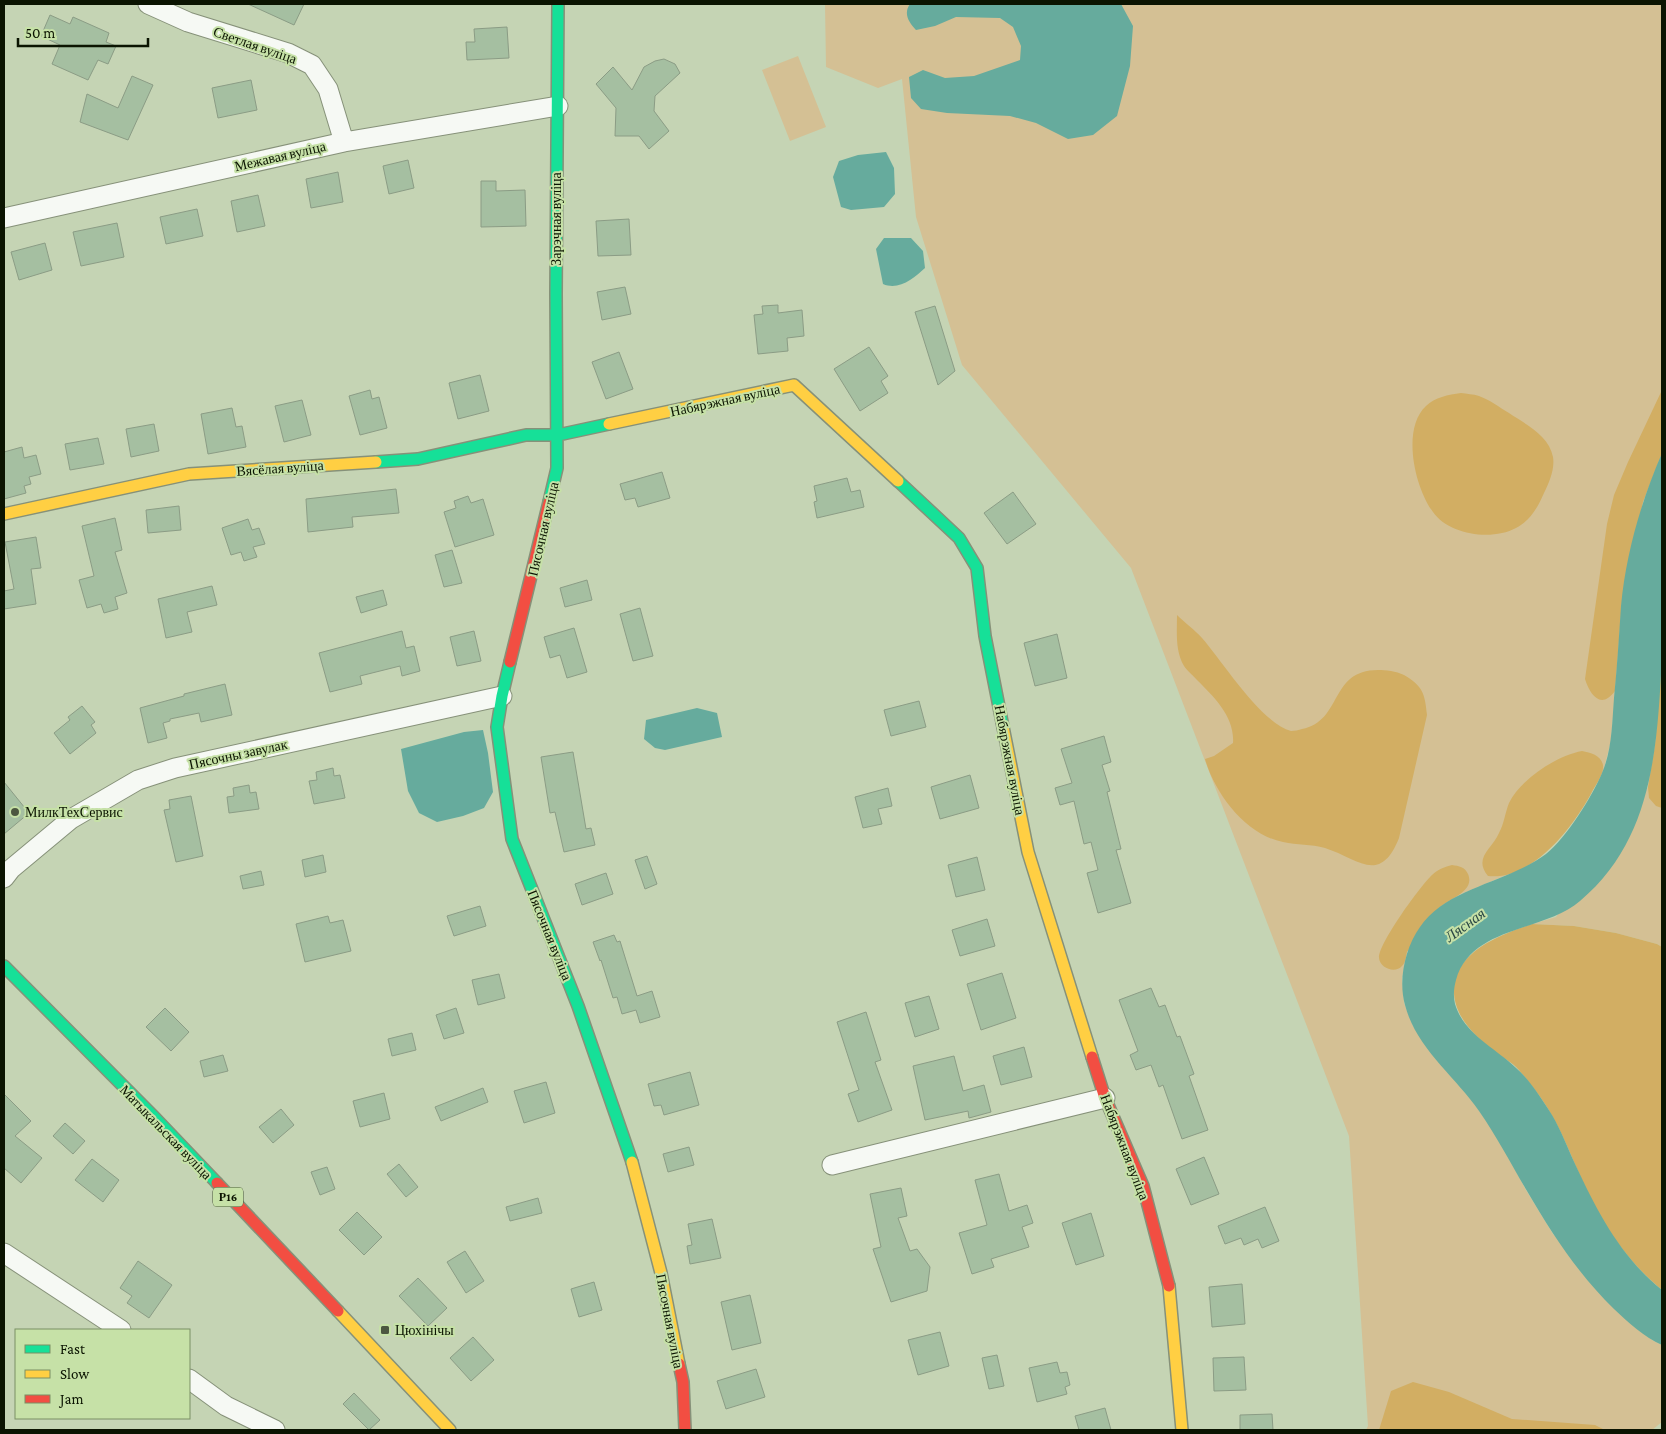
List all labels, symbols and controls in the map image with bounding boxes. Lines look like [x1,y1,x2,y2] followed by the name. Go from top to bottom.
[18,15,148,47] scale bar
[211,23,300,67] street label: Светлая вуліца
[25,25,55,41] text: 50 m
[233,138,328,174] street label: Межавая вуліца
[548,171,564,266] street label: Зарэчная вуліца
[669,380,782,419] street label: Набярэжная вуліца
[236,457,325,479] street label: Вясёлая вуліца
[524,480,562,578] street label: Пясочная вуліца
[991,704,1029,817] street label: Набярэжная вуліца
[187,736,289,772] street label: Пясочны завулак
[25,804,123,820] place label: МилкТехСервис
[9,806,21,818] marker: МилкТехСервис
[525,887,576,983] street label: Пясочная вуліца
[1441,905,1488,945] water label: Лясная
[117,1081,216,1183] street label: Матыкальская вуліца
[1097,1092,1153,1203] street label: Набярэжная вуліца
[213,1188,243,1206] road number: Р16
[653,1272,687,1371] street label: Пясочная вуліца
[395,1322,454,1338] place label: Цюхінічы
[379,1324,391,1336] marker: Цюхінічы
[15,1329,190,1419] legend
[60,1341,86,1357] text: Fast
[60,1366,90,1382] text: Slow
[58,1391,83,1408] text: Jam

